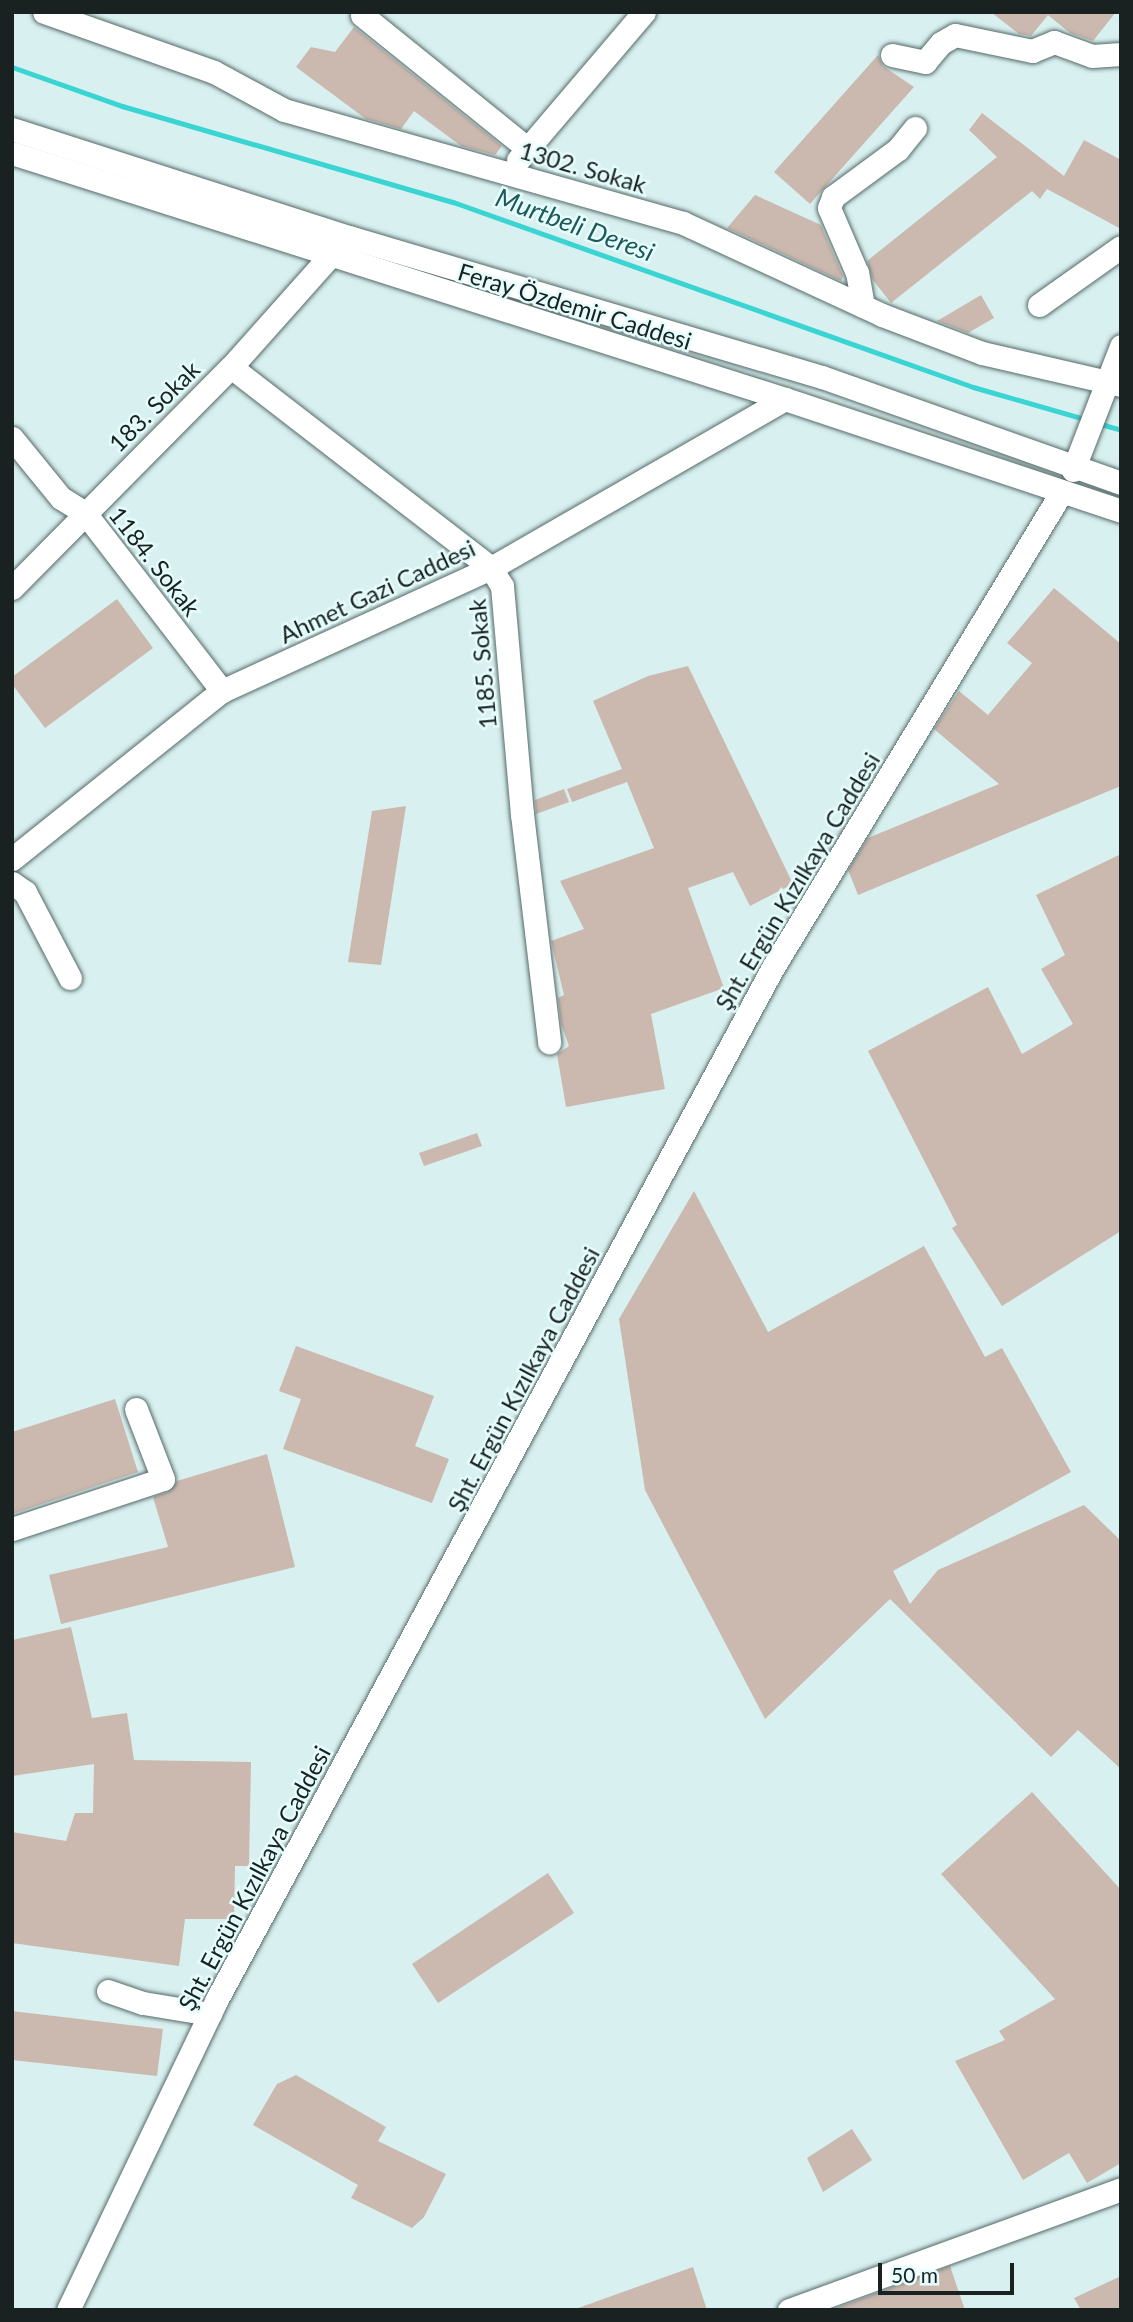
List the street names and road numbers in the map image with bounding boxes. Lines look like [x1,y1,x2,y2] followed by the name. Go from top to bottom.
[516,135,650,199] street label: 1302. Sokak
[454,257,696,355] street label: Feray Özdemir Caddesi
[103,355,205,457] street label: 183. Sokak
[104,501,206,621] street label: 1184. Sokak
[275,533,479,649] street label: Ahmet Gazi Caddesi
[462,598,502,730] street label: 1185. Sokak
[709,747,885,1015] street label: Şht. Ergün Kızılkaya Caddesi
[441,1242,605,1516] street label: Şht. Ergün Kızılkaya Caddesi
[172,1741,336,2015] street label: Şht. Ergün Kızılkaya Caddesi

